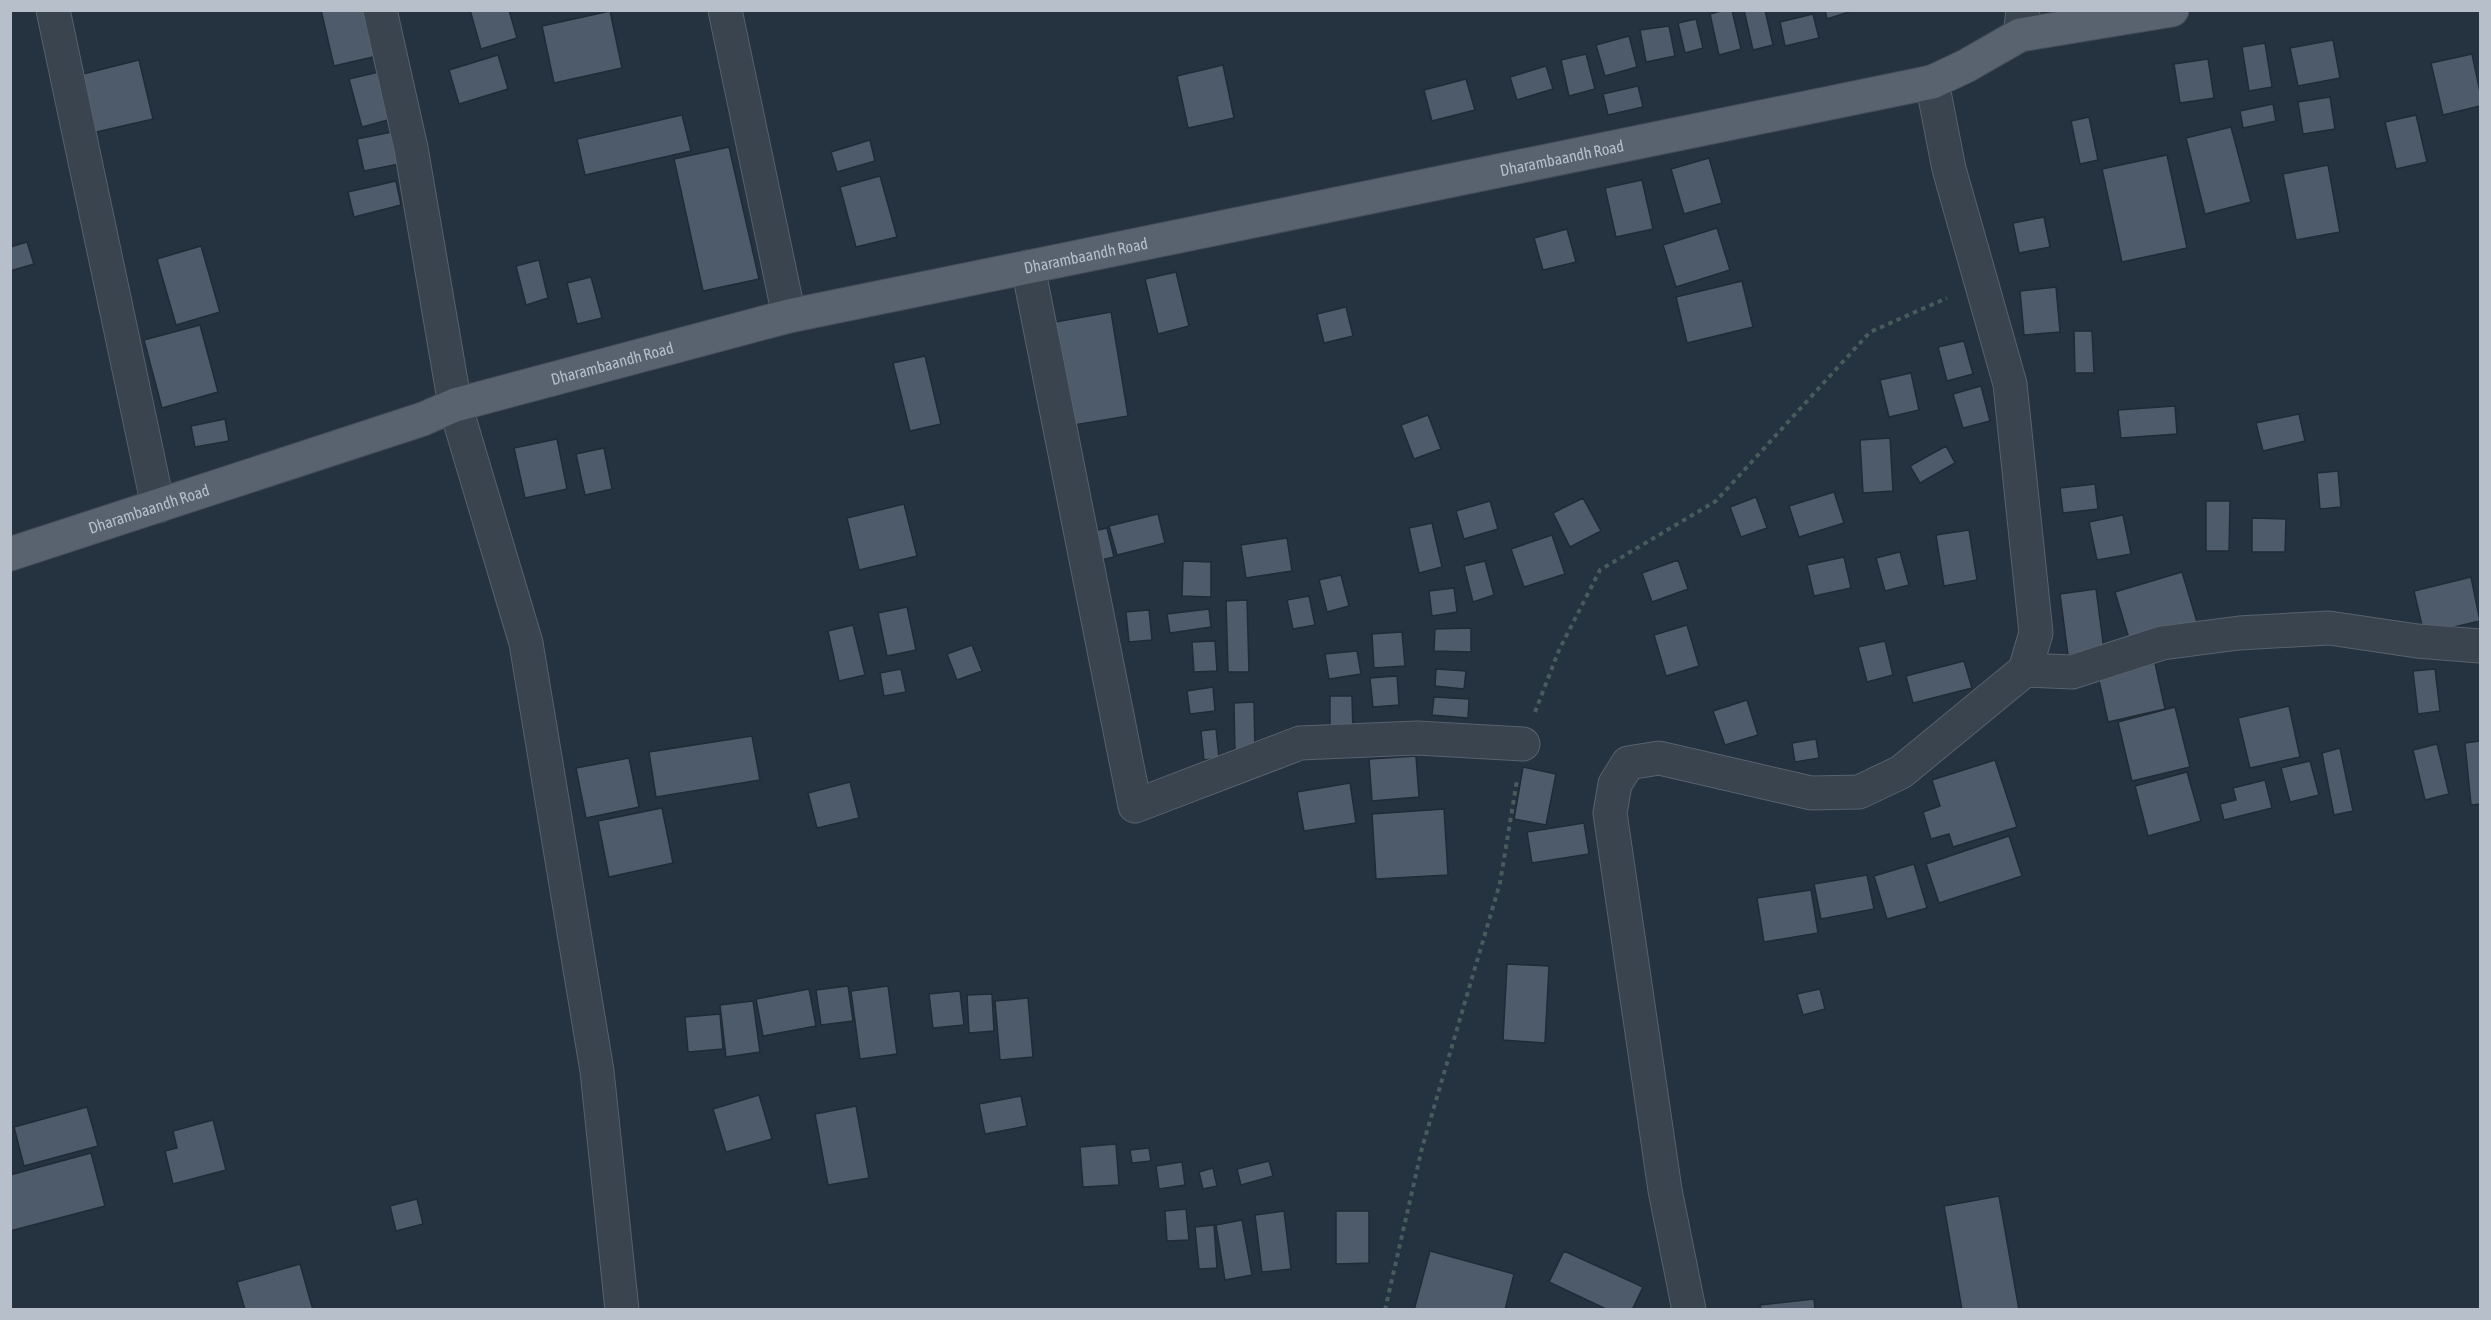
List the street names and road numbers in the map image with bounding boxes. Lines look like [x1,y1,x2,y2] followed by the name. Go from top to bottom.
[1498,136,1625,179] street label: Dharambaandh Road
[1022,234,1149,277] street label: Dharambaandh Road
[549,338,675,388] street label: Dharambaandh Road
[86,481,211,537] street label: Dharambaandh Road

